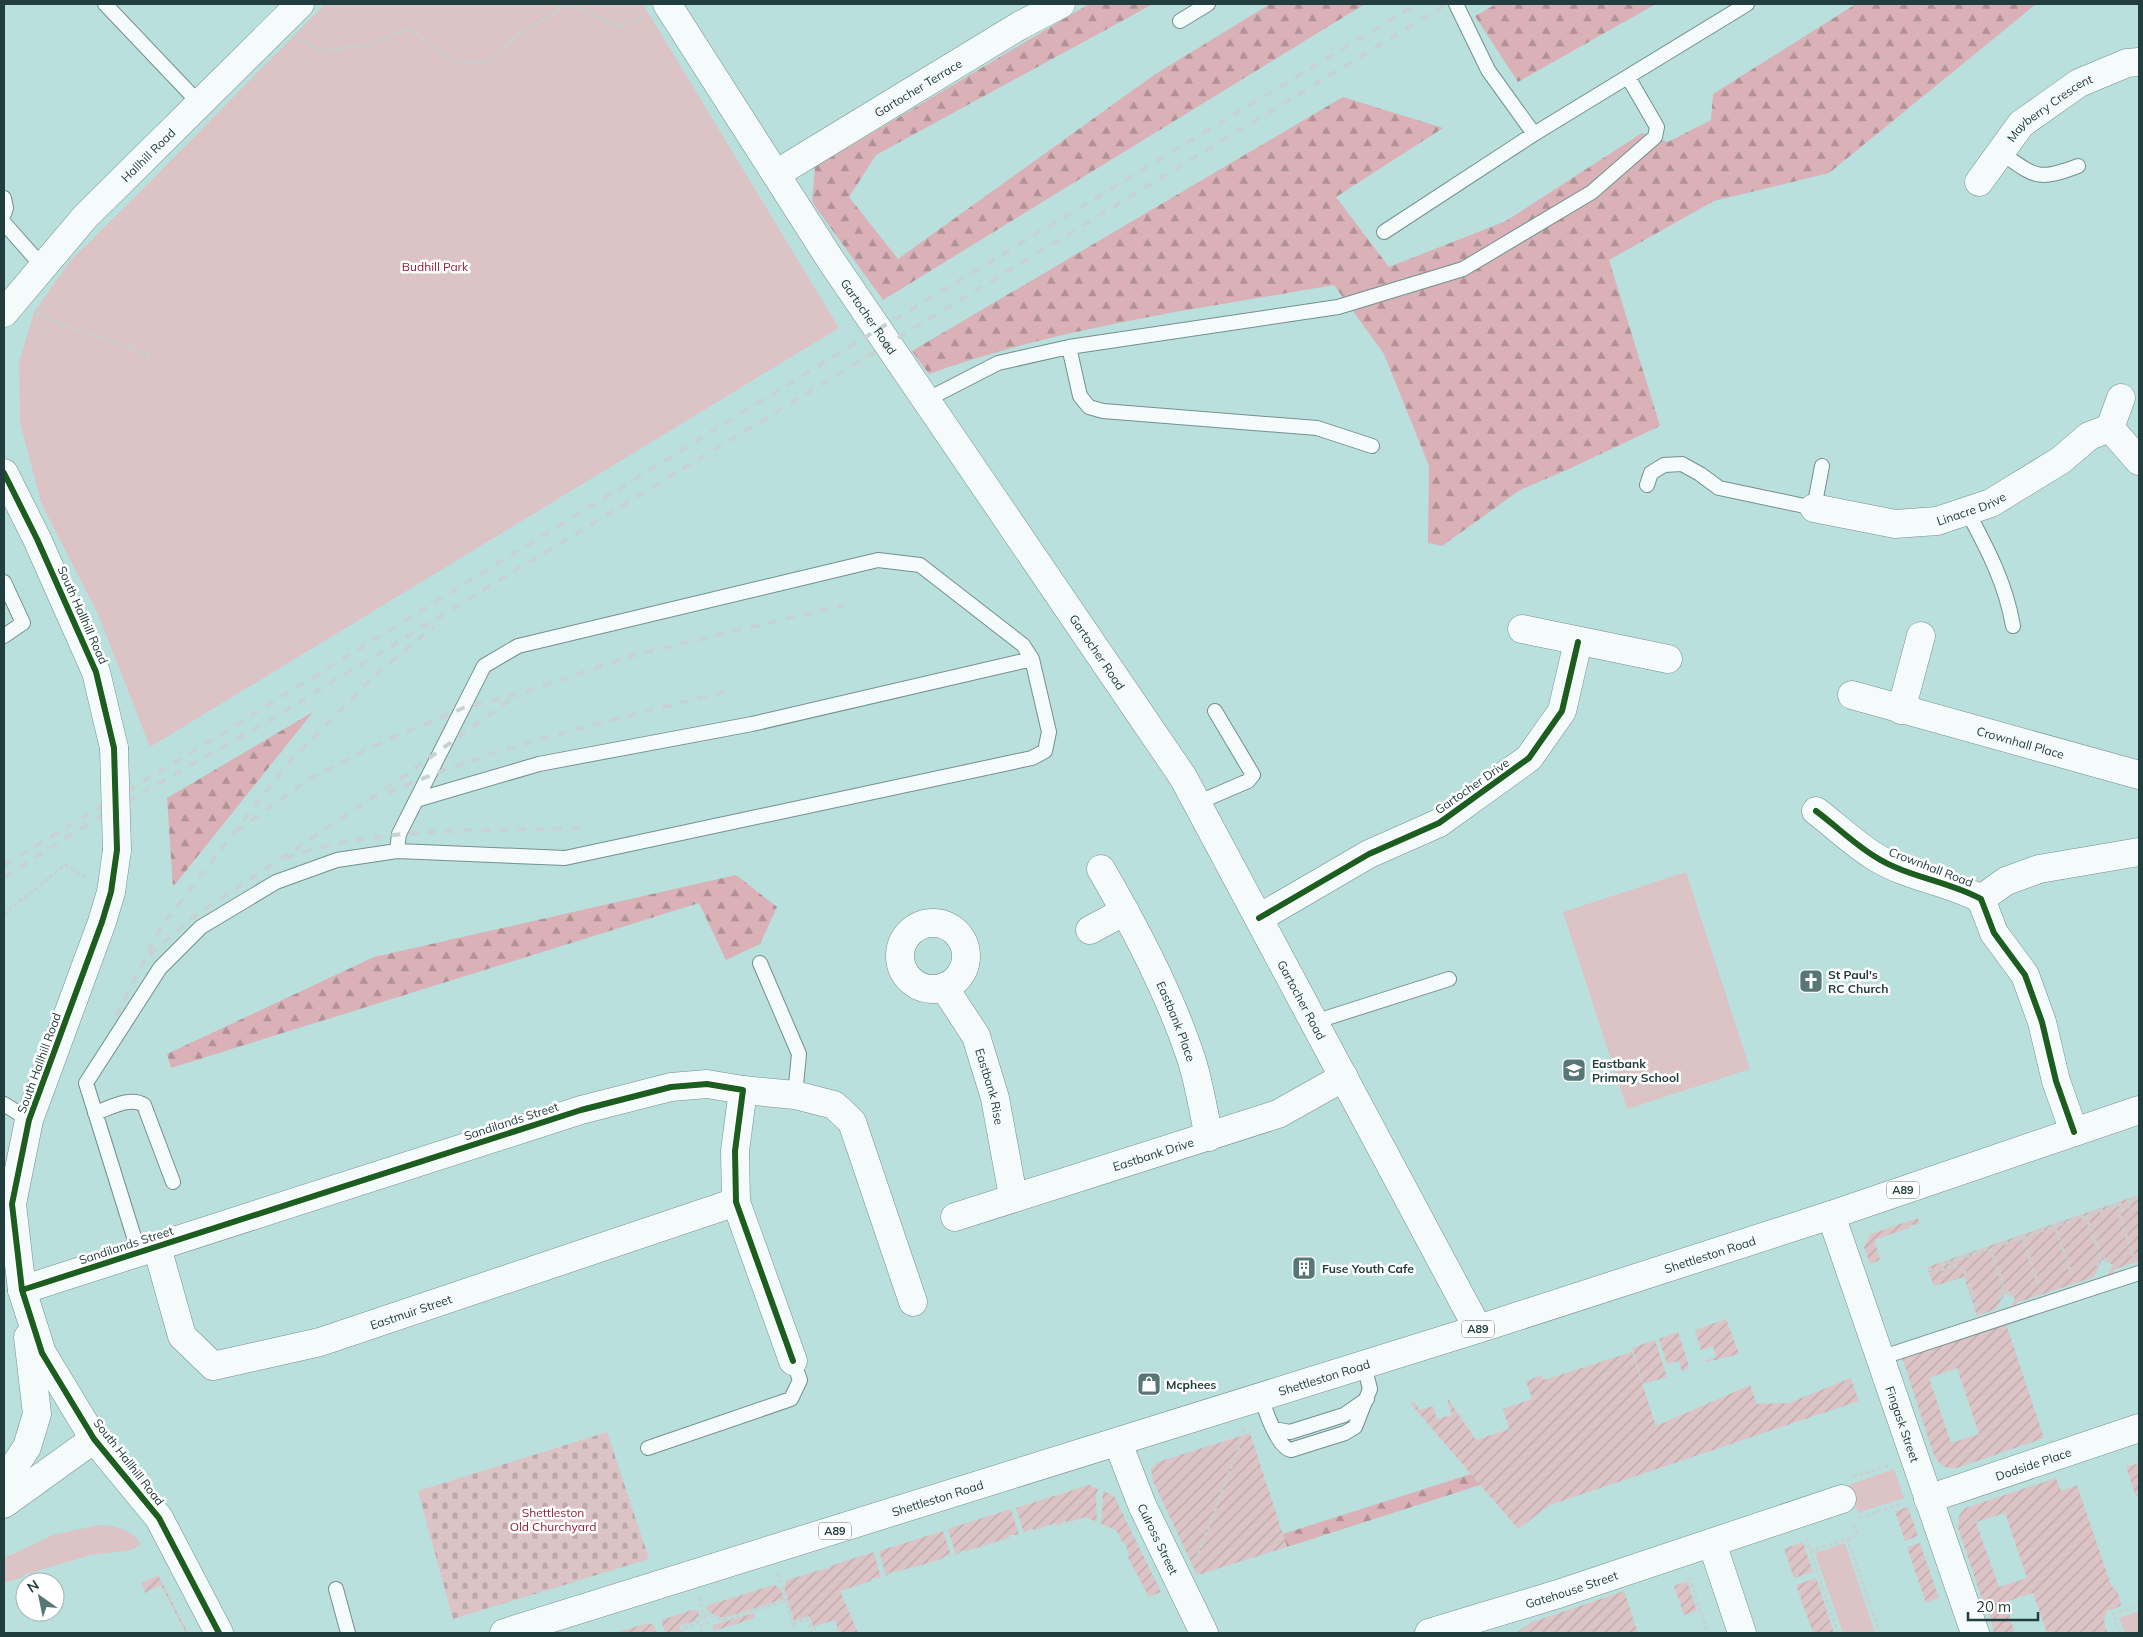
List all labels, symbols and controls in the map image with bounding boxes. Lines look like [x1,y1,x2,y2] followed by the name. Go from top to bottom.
[871,55,964,120] street label: Gartocher Terrace
[2003,71,2095,145] street label: Mayberry Crescent
[118,125,178,185] street label: Hallhill Road
[402,259,469,274] park label: Budhill Park
[838,276,900,357] street label: Gartocher Road
[1935,488,2008,528] street label: Linacre Drive
[55,564,111,666] street label: South Hallhill Road
[1067,611,1129,692] street label: Gartocher Road
[1975,723,2066,761] street label: Crownhall Place
[1432,755,1512,817] street label: Gartocher Drive
[1887,844,1975,890] street label: Crownhall Road
[1275,957,1329,1042] street label: Gartocher Road
[1828,967,1888,996] place label: St Paul's RC Church
[1798,968,1824,994] church icon: St Paul's RC Church
[1154,978,1199,1063] street label: Eastbank Place
[14,1011,64,1115] street label: South Hallhill Road
[973,1046,1007,1126] street label: Eastbank Rise
[1592,1056,1679,1085] place label: Eastbank Primary School
[1561,1057,1587,1083] school or university icon: Eastbank Primary School
[462,1099,560,1143] street label: Sandilands Street
[1111,1134,1195,1174] street label: Eastbank Drive
[1887,1182,1919,1198] road number: A89
[77,1223,175,1267] street label: Sandilands Street
[1662,1232,1757,1276] street label: Shettleston Road
[1291,1255,1317,1281] building icon: Fuse Youth Cafe
[1322,1261,1414,1276] place label: Fuse Youth Cafe
[368,1291,454,1332] street label: Eastmuir Street
[1462,1320,1494,1338] road number: A89
[1276,1356,1372,1398] street label: Shettleston Road
[1136,1371,1162,1397] shop icon: Mcphees
[1166,1377,1216,1392] place label: Mcphees
[1883,1384,1923,1464] street label: Fingask Street
[90,1416,168,1508] street label: South Hallhill Road
[1993,1444,2073,1483] street label: Dodside Place
[890,1476,985,1519] street label: Shettleston Road
[1135,1501,1182,1577] street label: Culross Street
[510,1505,596,1534] park label: Shettleston Old Churchyard
[819,1522,851,1540] road number: A89
[1523,1567,1620,1611] street label: Gatehouse Street
[15,1572,65,1622] north arrow
[24,1576,42,1597] text: N
[1968,1590,2038,1622] scale bar
[1976,1597,2011,1616] text: 20 m

